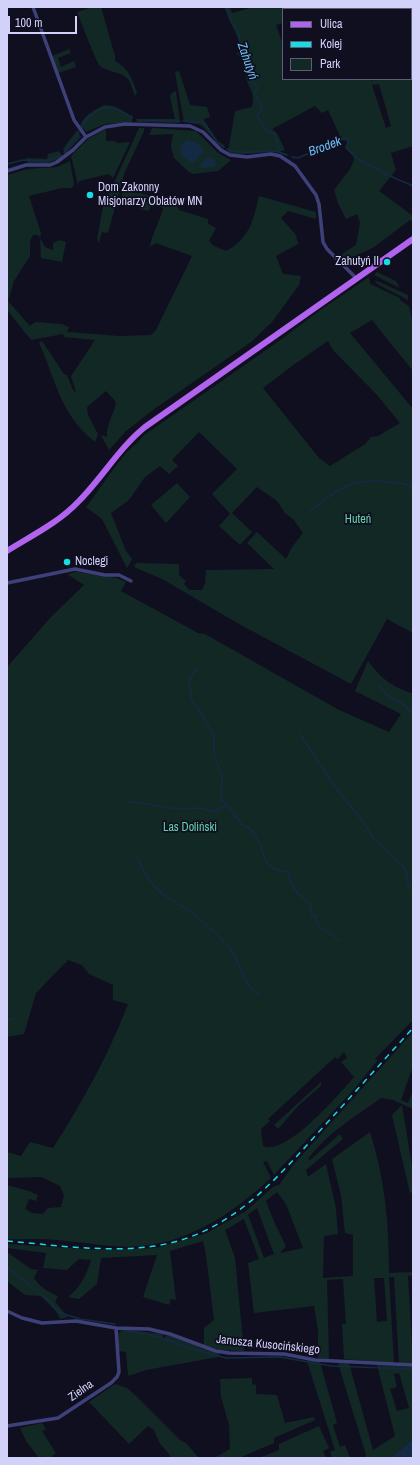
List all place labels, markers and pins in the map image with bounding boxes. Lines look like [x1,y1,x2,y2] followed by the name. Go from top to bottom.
[98,181,202,209] place label: Dom Zakonny Misjonarzy Oblatów MN
[85,190,95,200] marker: Dom Zakonny Misjonarzy Oblatów MN
[335,255,379,269] place label: Zahutyń II
[382,257,392,267] marker: Zahutyń II
[75,555,108,569] place label: Noclegi
[62,557,72,567] marker: Noclegi

